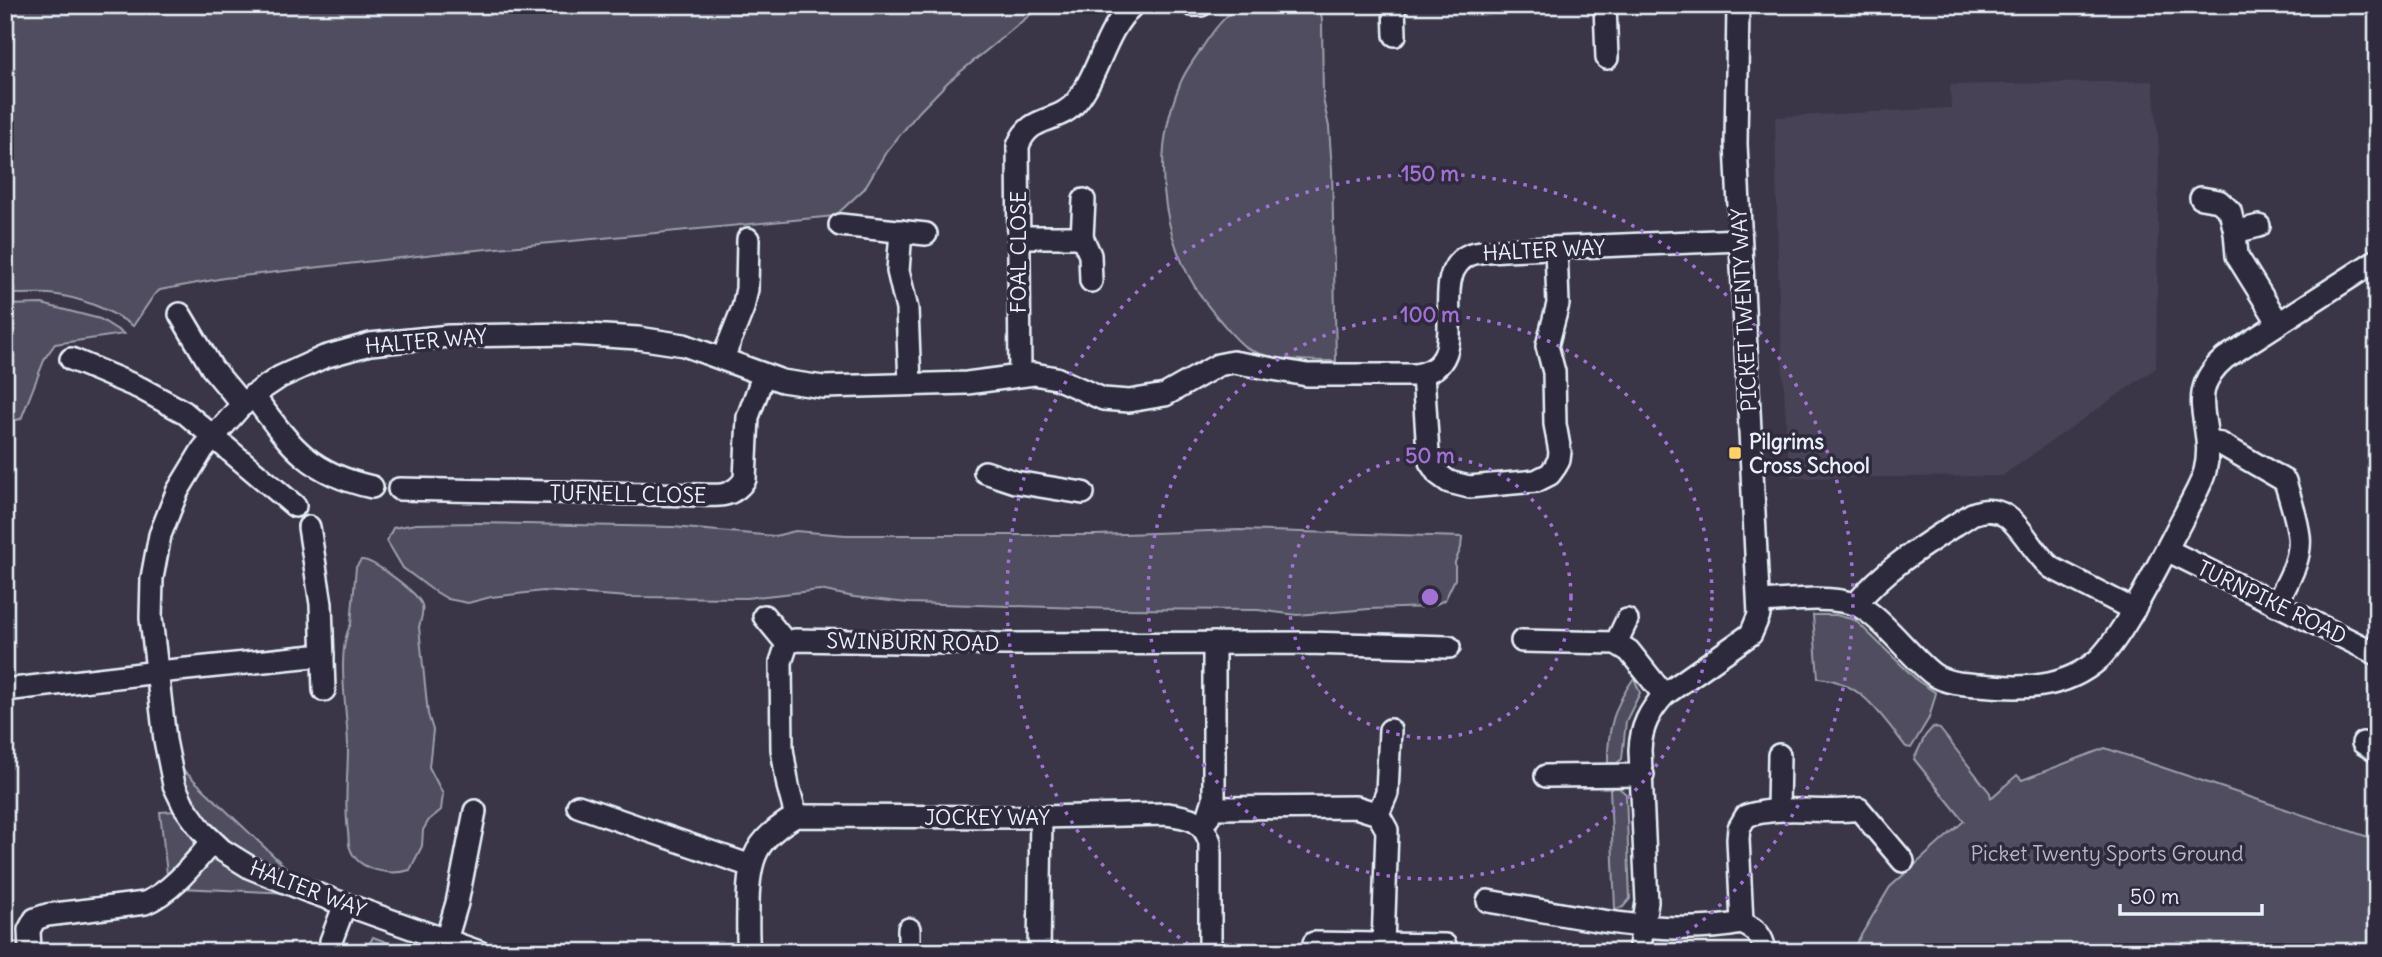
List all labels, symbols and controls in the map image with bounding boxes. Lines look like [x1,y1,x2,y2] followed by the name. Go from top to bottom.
[1401,160,1459,187] text: 150 m
[1005,191,1032,313] street label: FOAL CLOSE
[1725,207,1763,412] street label: PICKET TWENTY WAY
[1482,233,1606,267] street label: HALTER WAY
[1400,301,1460,328] text: 100 m
[364,322,489,360] street label: HALTER WAY
[1749,428,1870,479] place label: Pilgrims Cross School
[1405,442,1455,469] text: 50 m
[1727,445,1743,461] marker: Pilgrims Cross School
[549,479,707,509] street label: TUFNELL CLOSE
[2193,554,2351,650] street label: TURNPIKE ROAD
[1418,585,1442,609] centre of rings
[826,627,1000,657] street label: SWINBURN ROAD
[924,804,1050,831] street label: JOCKEY WAY
[1970,840,2244,867] park label: Picket Twenty Sports Ground
[246,854,370,924] street label: HALTER WAY
[2120,873,2261,917] scale bar
[2130,883,2179,910] text: 50 m

